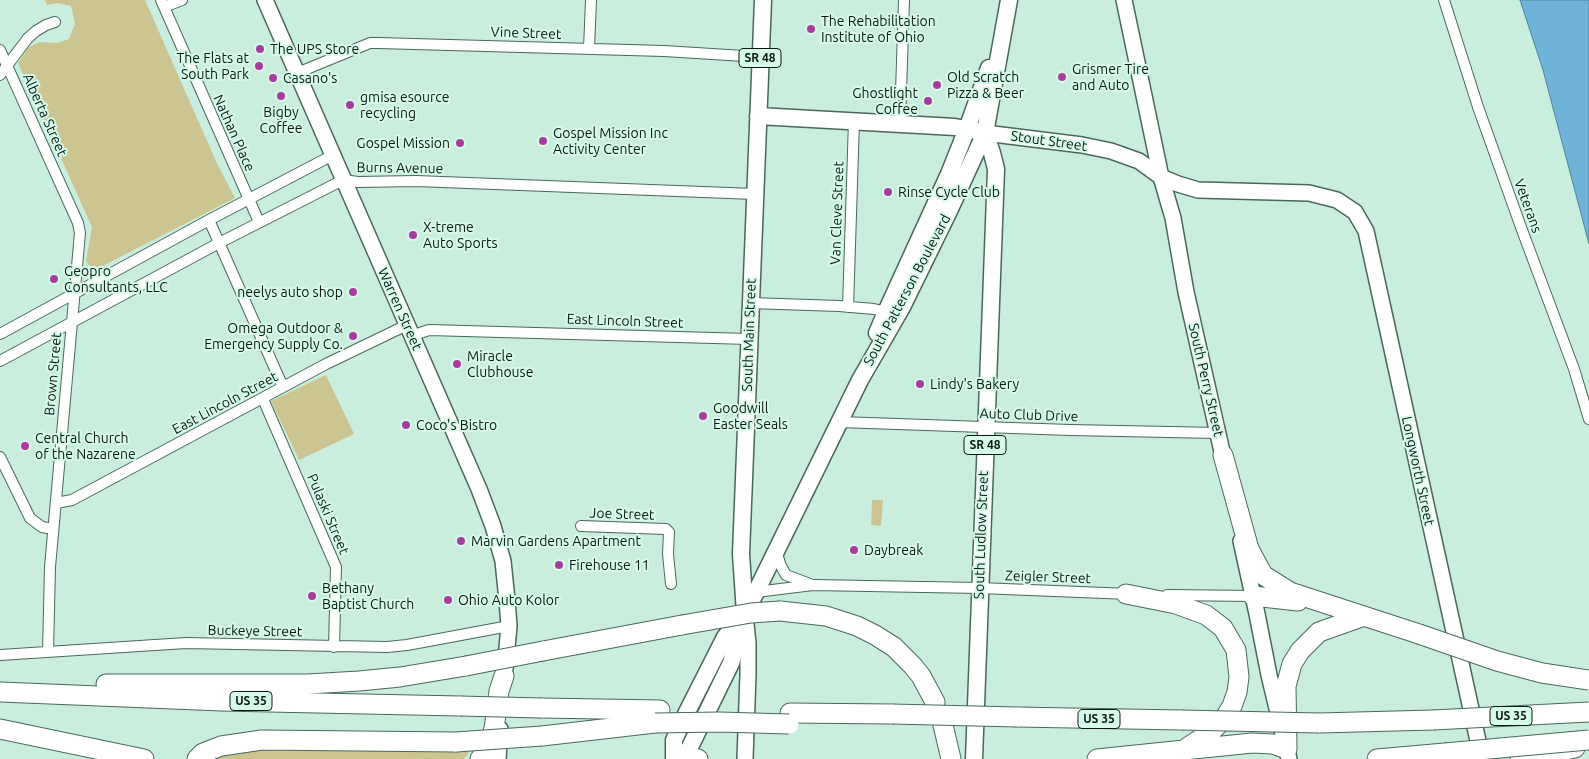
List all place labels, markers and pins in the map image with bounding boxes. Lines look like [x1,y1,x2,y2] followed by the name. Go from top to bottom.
[821,13,936,46] place label: The Rehabilitation Institute of Ohio
[805,23,817,35] marker: The Rehabilitation Institute of Ohio
[270,41,359,57] place label: The UPS Store
[254,43,266,55] marker: The UPS Store
[177,50,249,82] place label: The Flats at South Park
[253,60,265,72] marker: The Flats at South Park
[1072,61,1149,94] place label: Grismer Tire and Auto
[947,69,1024,102] place label: Old Scratch Pizza & Beer
[283,70,337,86] place label: Casano's
[1056,71,1068,83] marker: Grismer Tire and Auto
[267,72,279,84] marker: Casano's
[931,79,943,91] marker: Old Scratch Pizza & Beer
[852,85,918,118] place label: Ghostlight Coffee
[360,89,449,121] place label: gmisa esource recycling
[275,90,287,102] marker: Bigby Coffee
[922,95,934,107] marker: Ghostlight Coffee
[344,99,356,111] marker: gmisa esource recycling
[260,104,302,136] place label: Bigby Coffee
[553,125,668,158] place label: Gospel Mission Inc Activity Center
[356,135,450,151] place label: Gospel Mission
[537,135,549,147] marker: Gospel Mission Inc Activity Center
[454,137,466,149] marker: Gospel Mission
[898,184,1000,200] place label: Rinse Cycle Club
[882,186,894,198] marker: Rinse Cycle Club
[423,219,498,252] place label: X-treme Auto Sports
[407,229,419,241] marker: X-treme Auto Sports
[64,263,168,296] place label: Geopro Consultants, LLC
[48,273,60,285] marker: Geopro Consultants, LLC
[237,284,343,300] place label: neelys auto shop
[347,286,359,298] marker: neelys auto shop
[204,320,343,352] place label: Omega Outdoor & Emergency Supply Co.
[347,330,359,342] marker: Omega Outdoor & Emergency Supply Co.
[467,348,533,381] place label: Miracle Clubhouse
[451,358,463,370] marker: Miracle Clubhouse
[930,376,1019,392] place label: Lindy's Bakery
[914,378,926,390] marker: Lindy's Bakery
[713,400,788,432] place label: Goodwill Easter Seals
[697,410,709,422] marker: Goodwill Easter Seals
[416,417,497,433] place label: Coco's Bistro
[400,419,412,431] marker: Coco's Bistro
[35,430,136,462] place label: Central Church of the Nazarene
[19,440,31,452] marker: Central Church of the Nazarene
[471,533,641,549] place label: Marvin Gardens Apartment
[455,535,467,547] marker: Marvin Gardens Apartment
[864,542,923,558] place label: Daybreak
[848,544,860,556] marker: Daybreak
[569,557,650,573] place label: Firehouse 11
[553,559,565,571] marker: Firehouse 11
[322,580,414,612] place label: Bethany Baptist Church
[306,590,318,602] marker: Bethany Baptist Church
[458,592,559,608] place label: Ohio Auto Kolor
[442,594,454,606] marker: Ohio Auto Kolor

